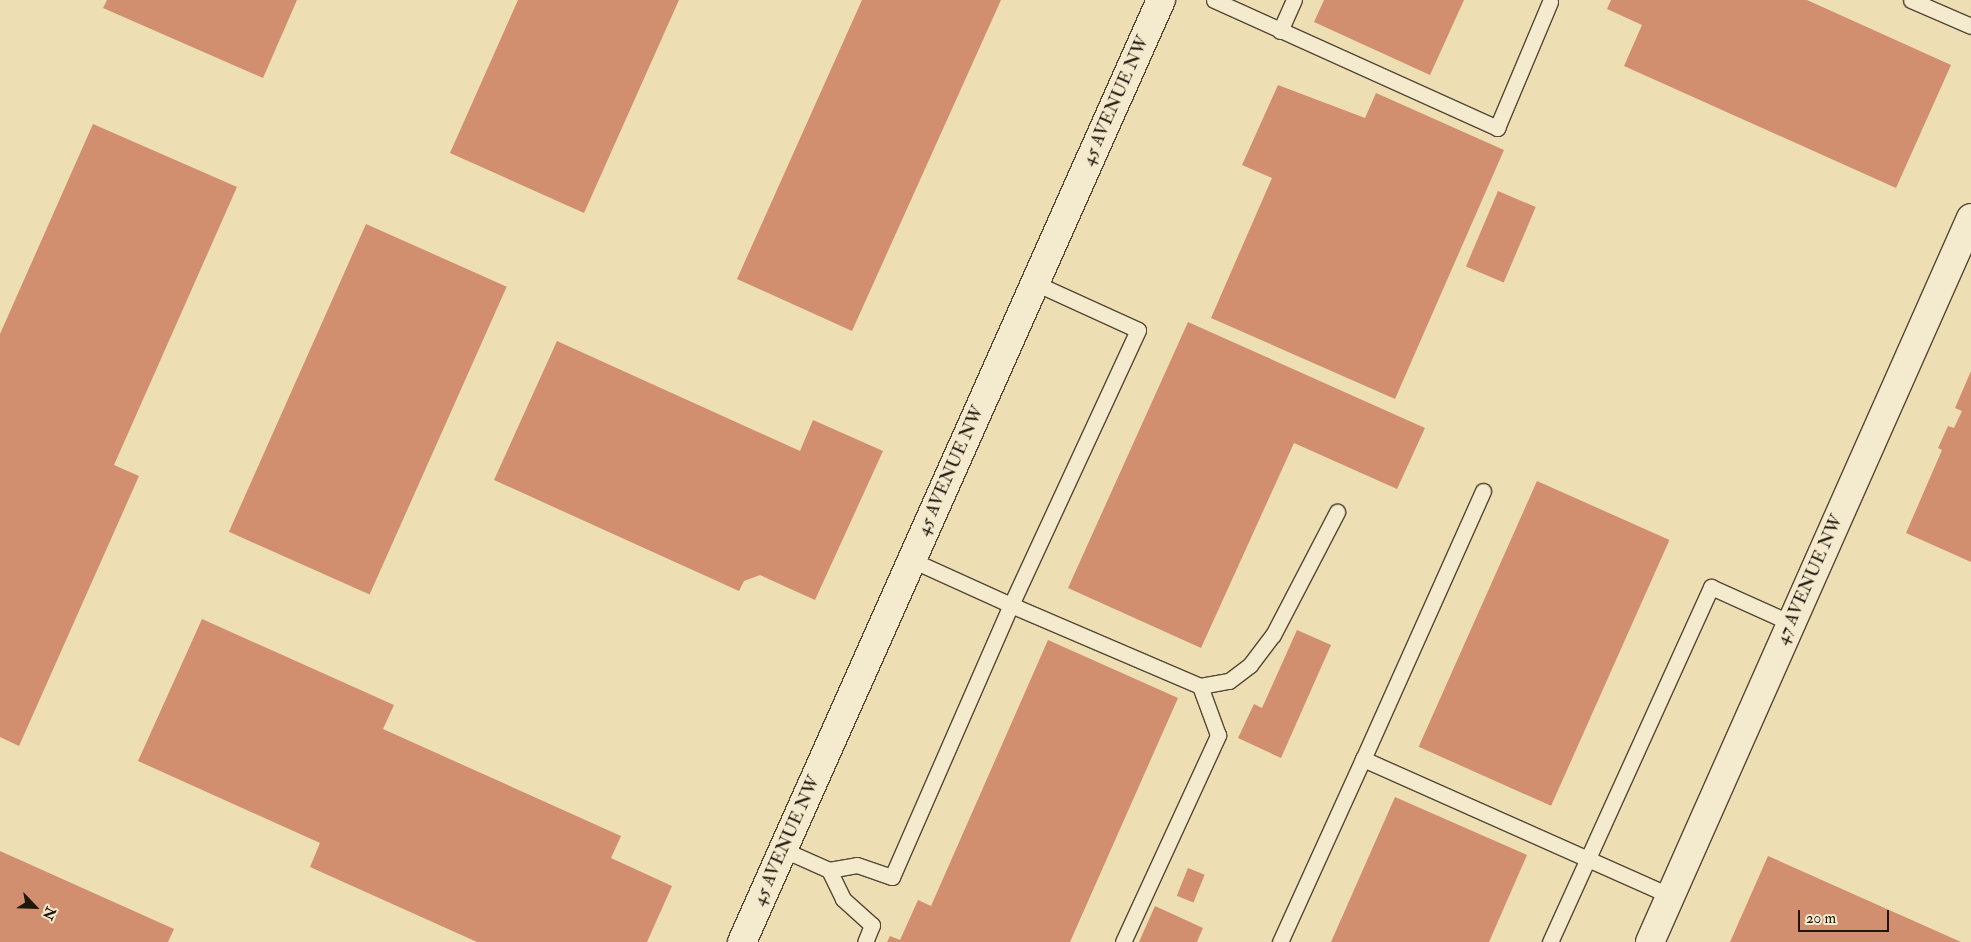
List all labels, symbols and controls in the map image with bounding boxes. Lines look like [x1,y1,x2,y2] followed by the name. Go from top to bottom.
[1078,33,1154,169] street label: 45 AVENUE NW
[913,403,989,539] street label: 45 AVENUE NW
[1772,512,1848,648] street label: 47 AVENUE NW
[749,773,825,909] street label: 45 AVENUE NW
[10,882,60,932] north arrow
[1801,900,1892,932] scale bar
[39,904,59,922] text: N
[1806,909,1836,928] text: 20 m

